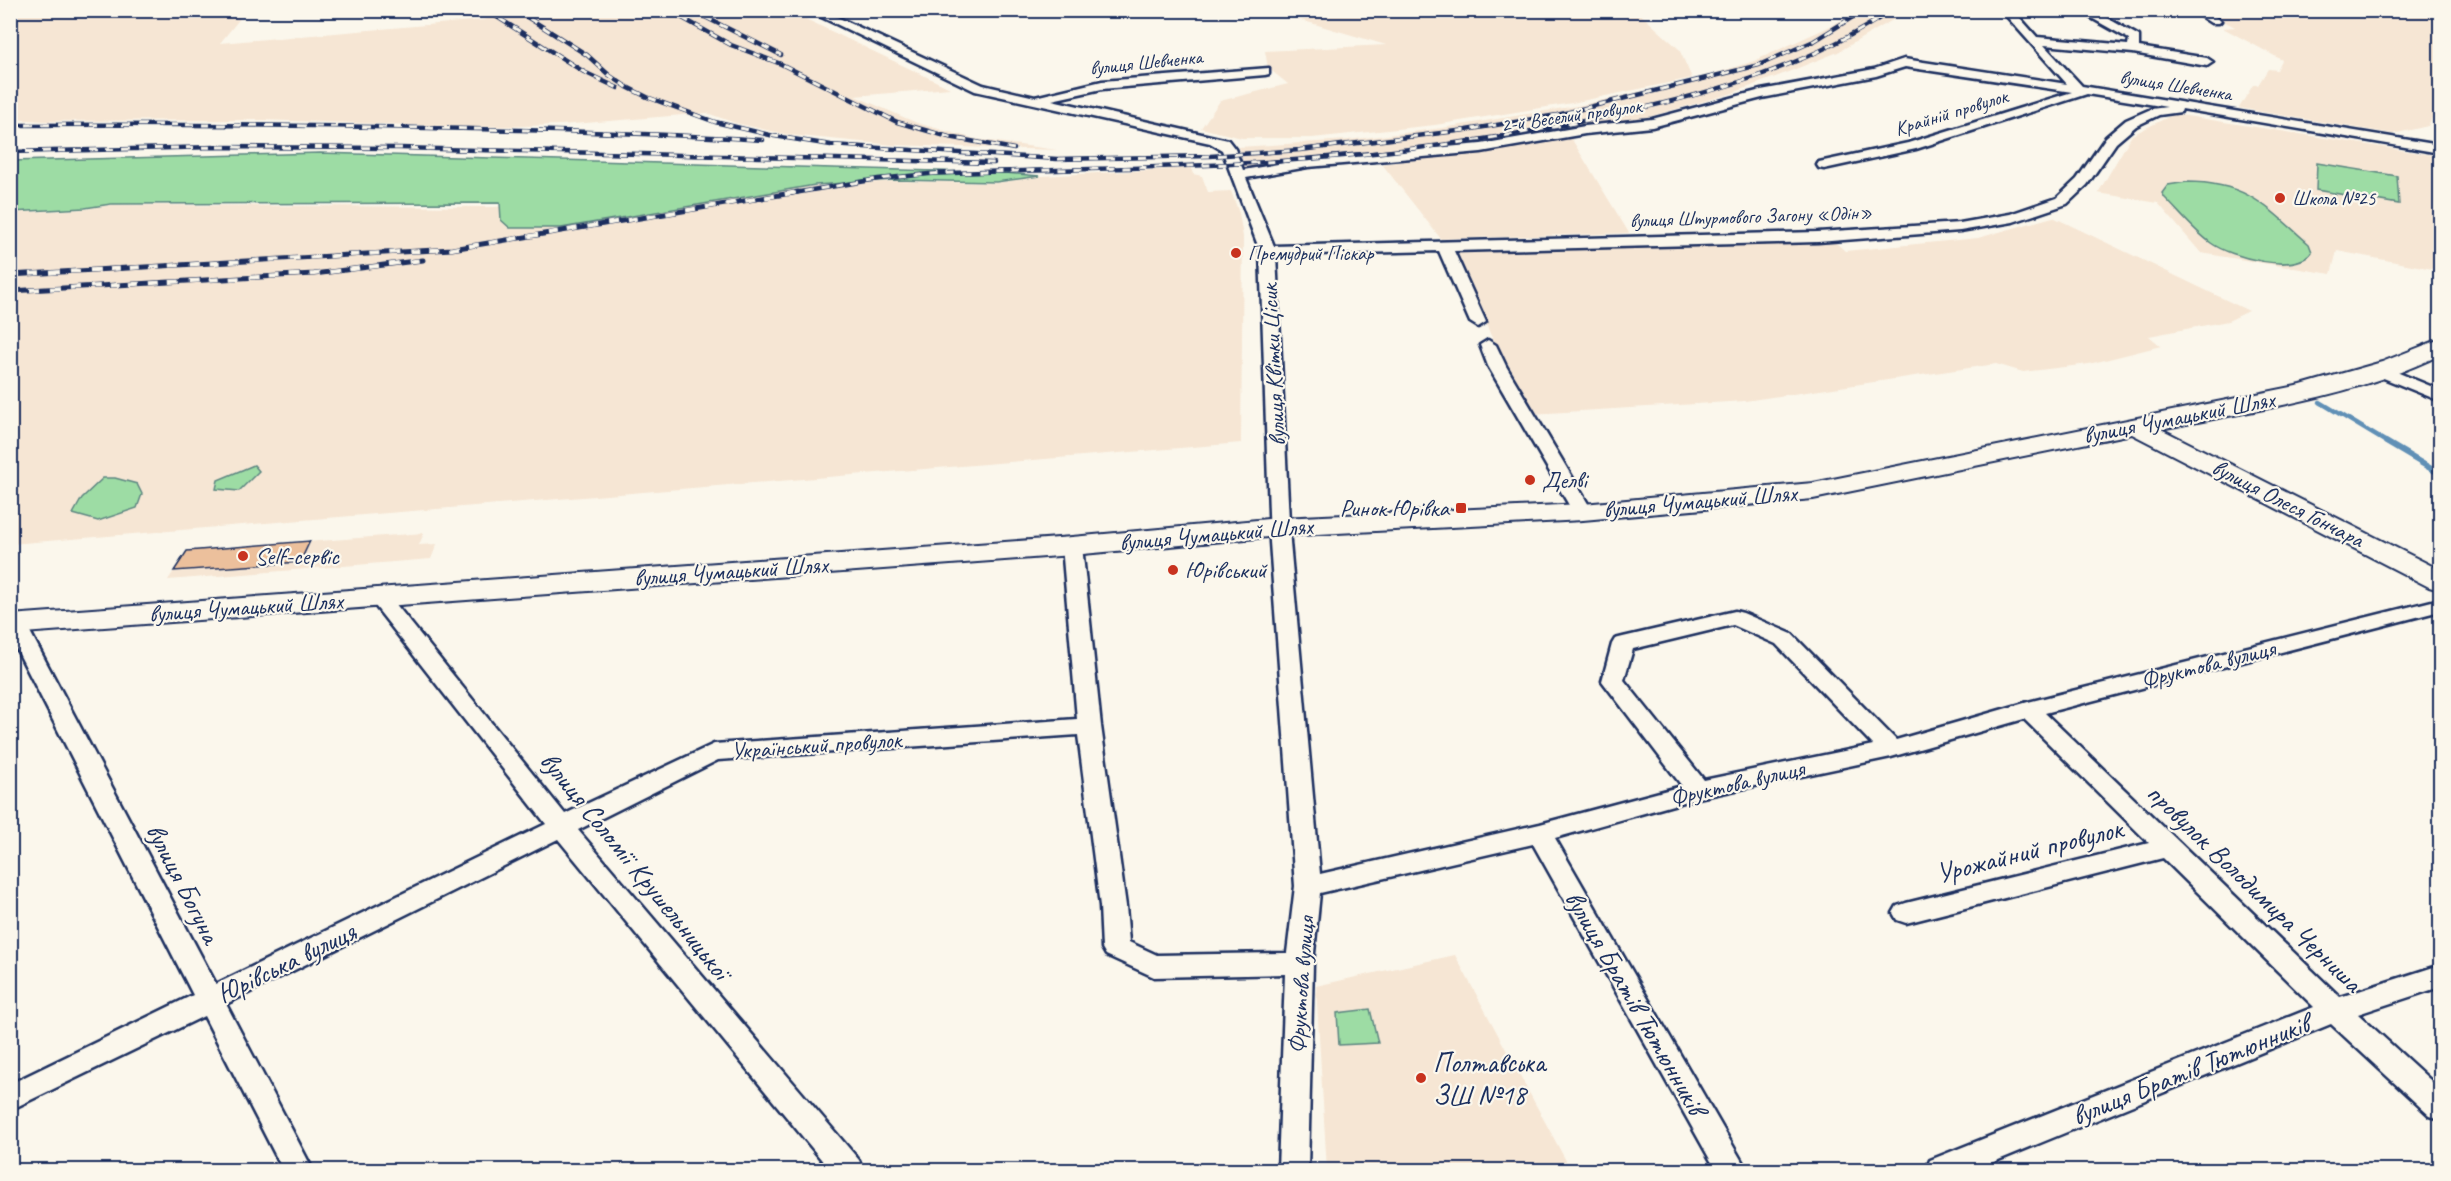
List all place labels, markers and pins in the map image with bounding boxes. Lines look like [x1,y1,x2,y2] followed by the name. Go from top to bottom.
[2292,186,2376,211] place label: Школа №25
[2273,191,2287,205] marker: Школа №25
[1248,241,1375,266] place label: Премудрий Піскар
[1229,246,1243,260] marker: Премудрий Піскар
[1542,465,1589,495] place label: Делві
[1523,473,1537,487] marker: Делві
[1340,493,1451,523] place label: Ринок Юрівка
[1454,501,1468,515] marker: Ринок Юрівка
[255,541,340,571] place label: Self-сервіс
[236,549,250,563] marker: Self-сервіс
[1185,555,1269,585] place label: Юрівський
[1166,563,1180,577] marker: Юрівський
[1433,1045,1548,1112] place label: Полтавська ЗШ №18
[1414,1071,1428,1085] marker: Полтавська ЗШ №18

